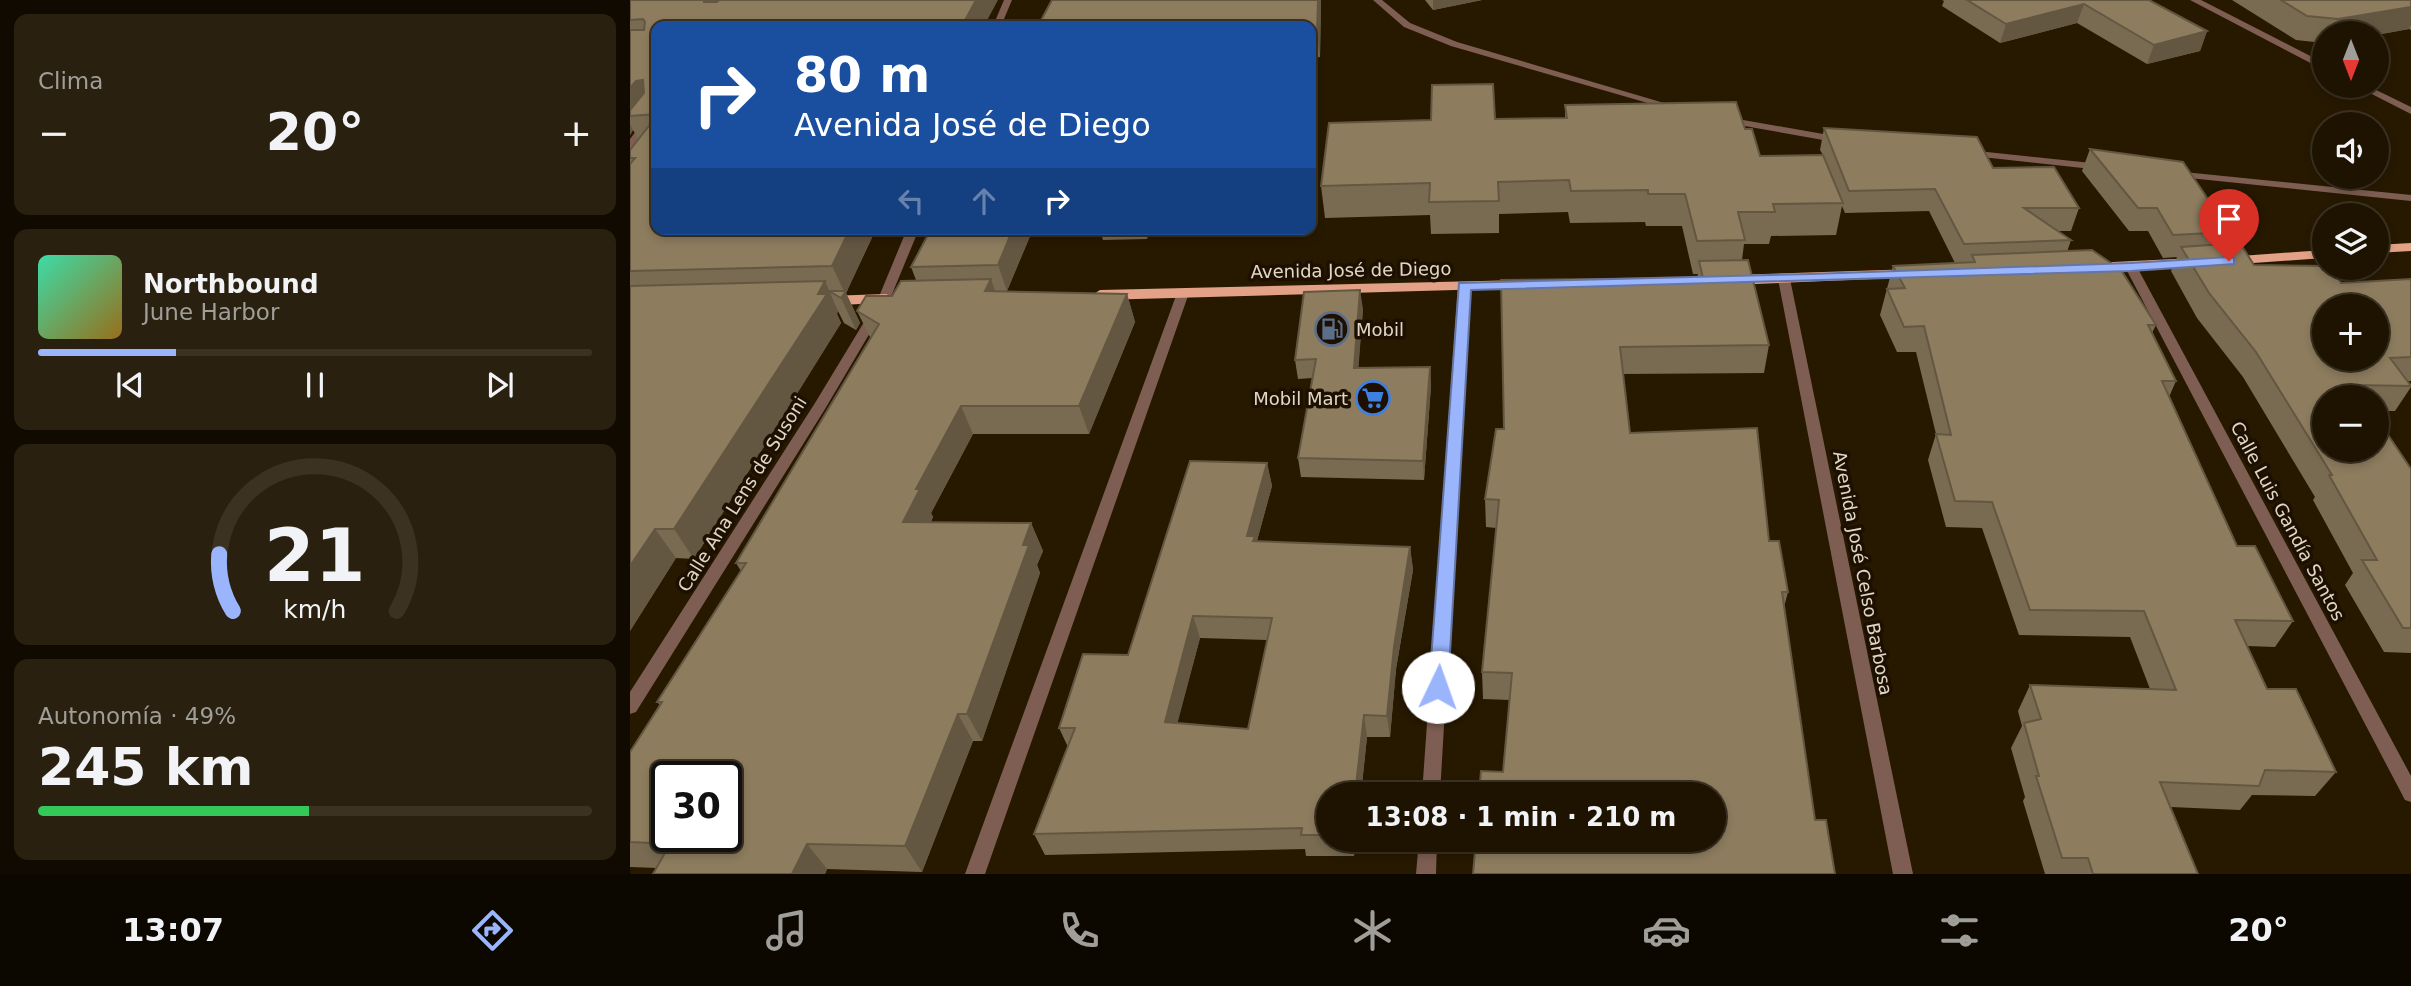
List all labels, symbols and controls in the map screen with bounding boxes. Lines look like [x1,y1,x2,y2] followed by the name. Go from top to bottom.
[2312,21,2389,98] north arrow
[2312,21,2389,462] map controls
[794,47,930,104] text: 80 m
[679,49,770,140] icon: right
[38,68,103,94] text: Clima
[266,102,364,162] text: 20°
[794,106,1151,144] text: Avenida José de Diego
[38,111,70,155] text: −
[560,111,592,155] text: +
[2312,112,2389,189] button: sound
[892,182,930,220] icon: left
[965,182,1003,220] icon: ahead
[1038,182,1076,220] icon: right
[2199,189,2259,261] pin
[2210,200,2248,238] icon: arrive
[2312,203,2389,280] button: layers
[1250,258,1452,282] street label: Avenida José de Diego
[143,269,319,299] text: Northbound
[2312,294,2389,371] button: +
[143,299,279,325] text: June Harbor
[1313,310,1351,348] fuel station icon: Mobil
[1356,319,1404,340] place label: Mobil
[111,366,149,404] icon: previous
[296,366,334,404] icon: pause
[481,366,519,404] icon: next
[1354,379,1392,417] supermarket icon: Mobil Mart
[2312,385,2389,462] button: −
[1253,388,1348,409] place label: Mobil Mart
[673,393,811,595] street label: Calle Ana Lens de Susoni
[2227,418,2349,624] street label: Calle Luis Gandía Santos
[1829,449,1897,697] street label: Avenida José Celso Barbosa
[264,513,366,598] text: 21
[283,594,347,623] text: km/h
[1401,650,1475,724] position arrow
[38,703,236,729] text: Autonomía · 49%
[38,737,253,797] text: 245 km
[651,761,742,852] speed limit sign: 30
[1366,802,1676,832] text: 13:08 · 1 min · 210 m
[468,906,517,955] icon: directions
[762,906,811,955] icon: music
[1055,906,1104,955] icon: phone
[1348,906,1397,955] icon: climate
[1642,906,1691,955] icon: car
[1935,906,1984,955] icon: filters
[122,911,224,949] text: 13:07
[2228,911,2289,949] text: 20°

